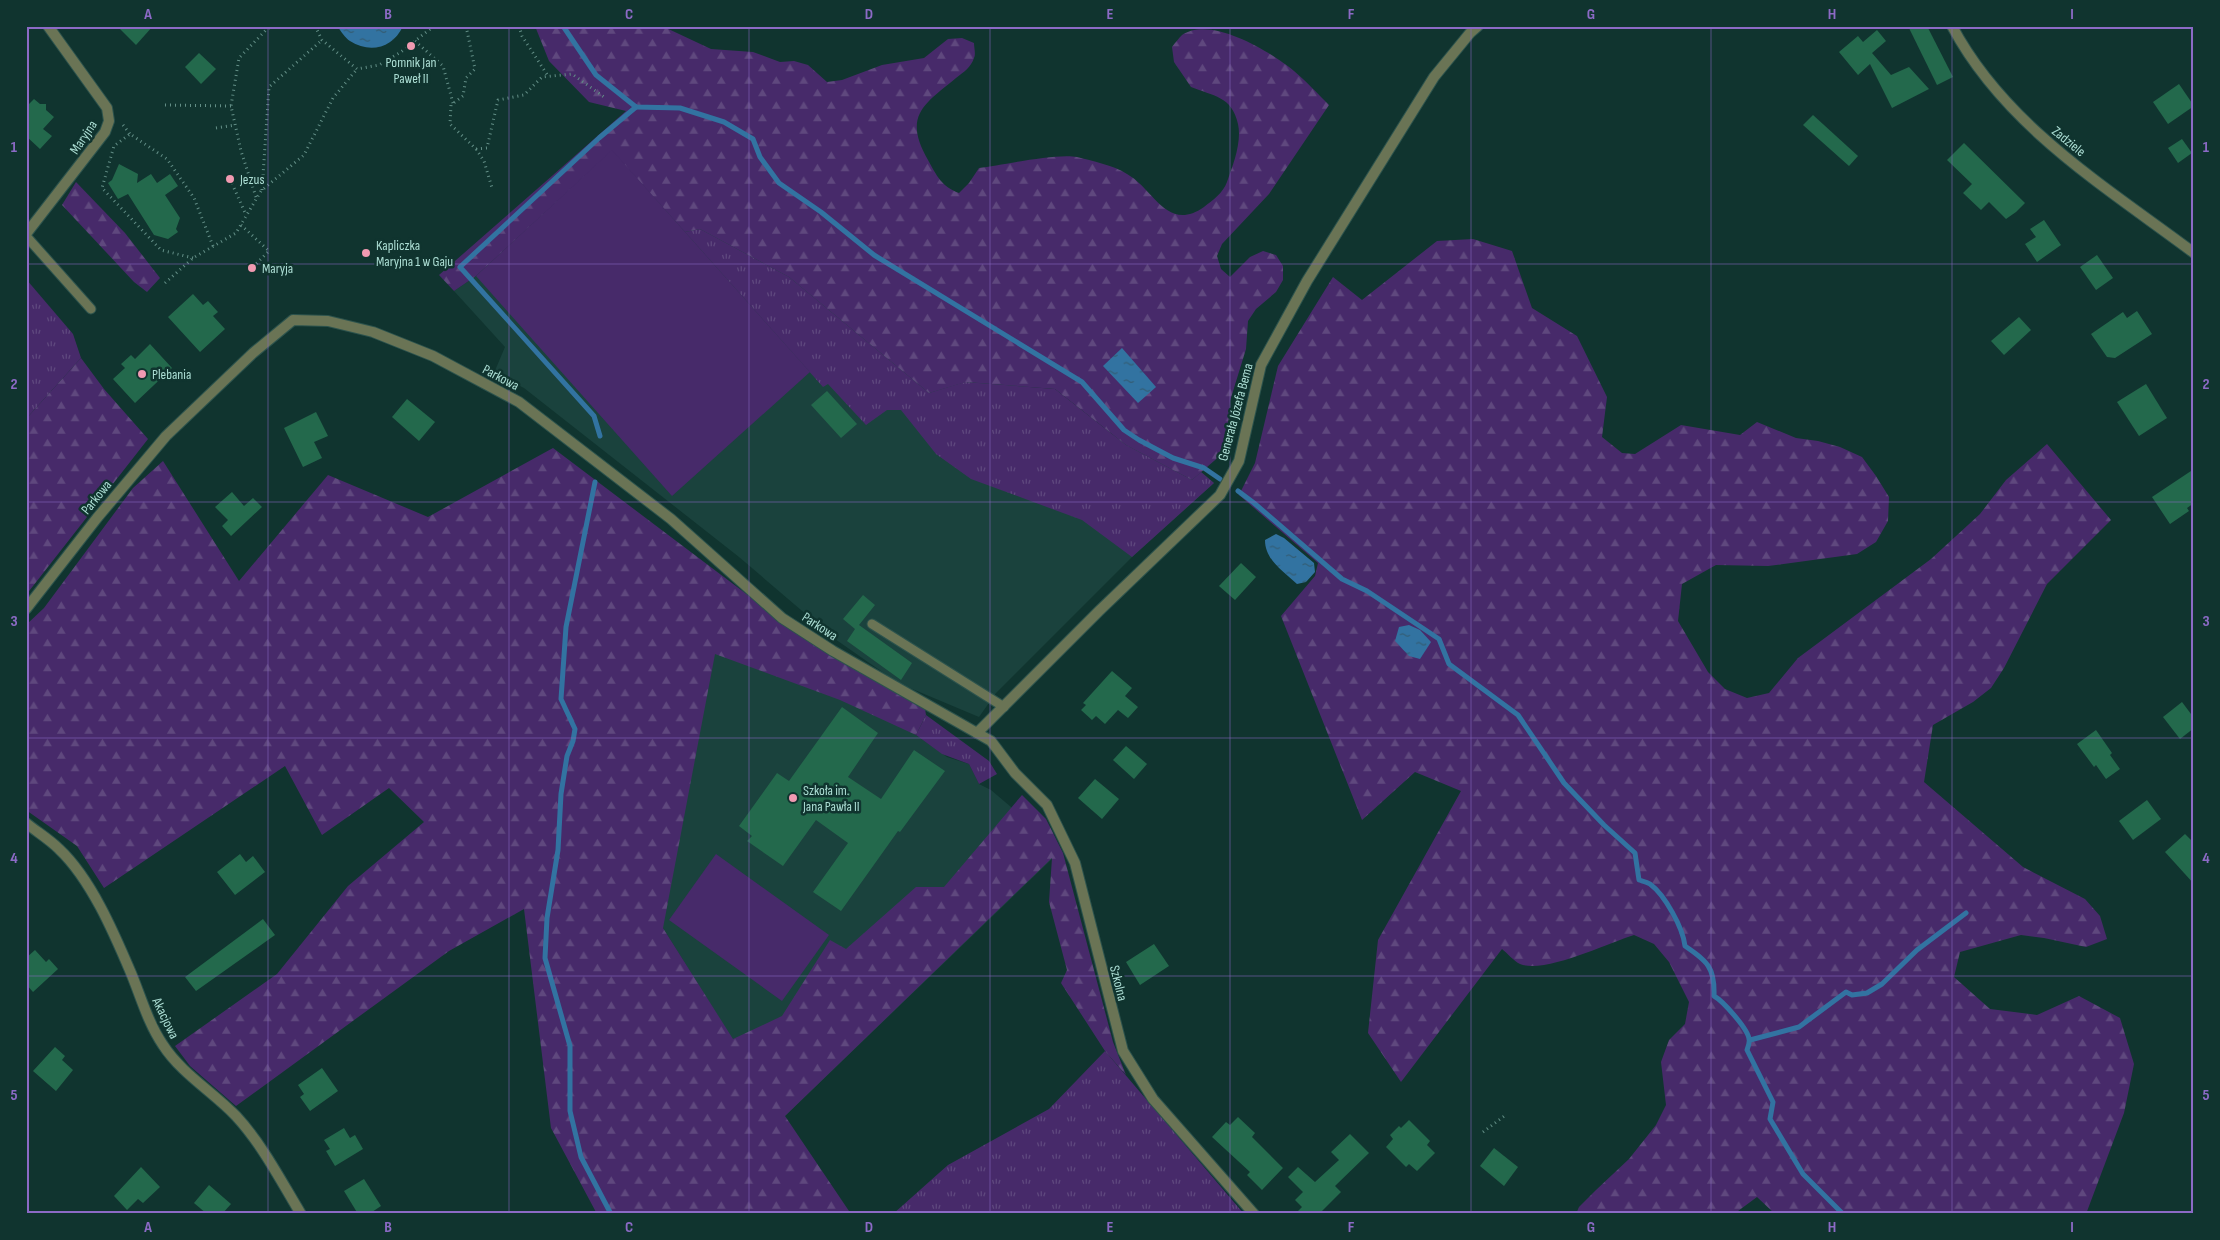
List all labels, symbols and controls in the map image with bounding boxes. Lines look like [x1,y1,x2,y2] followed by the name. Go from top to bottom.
[143,5,152,24] text: A
[384,5,392,24] text: B
[625,5,633,24] text: C
[865,5,873,24] text: D
[1107,5,1114,24] text: E
[1348,5,1355,24] text: F
[1587,5,1595,24] text: G
[1828,5,1836,24] text: H
[2070,5,2074,24] text: I
[405,40,417,52] marker: Pomnik Jan Paweł II
[385,54,437,87] place label: Pomnik Jan Paweł II
[66,117,101,157] street label: Maryjna
[2048,123,2089,160] street label: Zadziele
[11,138,18,157] text: 1
[2203,138,2210,157] text: 1
[239,171,264,188] place label: Jezus
[224,173,236,185] marker: Jezus
[376,237,453,270] place label: Kapliczka Maryjna 1 w Gaju
[360,247,372,259] marker: Kapliczka Maryjna 1 w Gaju
[262,260,293,277] place label: Maryja
[246,262,258,274] marker: Maryja
[480,361,522,394] street label: Parkowa
[1214,361,1257,463] street label: Generała Józefa Bema
[152,366,191,383] place label: Plebania
[136,368,148,380] marker: Plebania
[10,375,18,394] text: 2
[2202,375,2210,394] text: 2
[77,477,115,518] street label: Parkowa
[799,609,841,644] street label: Parkowa
[10,612,18,631] text: 3
[2202,612,2210,631] text: 3
[802,782,860,815] place label: Szkoła im. Jana Pawła II
[787,792,799,804] marker: Szkoła im. Jana Pawła II
[10,849,18,868] text: 4
[2202,849,2210,868] text: 4
[1106,964,1131,1003] street label: Szkolna
[148,994,183,1042] street label: Akacjowa
[10,1086,18,1105] text: 5
[2202,1086,2210,1105] text: 5
[143,1218,152,1237] text: A
[384,1218,392,1237] text: B
[625,1218,633,1237] text: C
[865,1218,873,1237] text: D
[1107,1218,1114,1237] text: E
[1348,1218,1355,1237] text: F
[1587,1218,1595,1237] text: G
[1828,1218,1836,1237] text: H
[2070,1218,2074,1237] text: I

